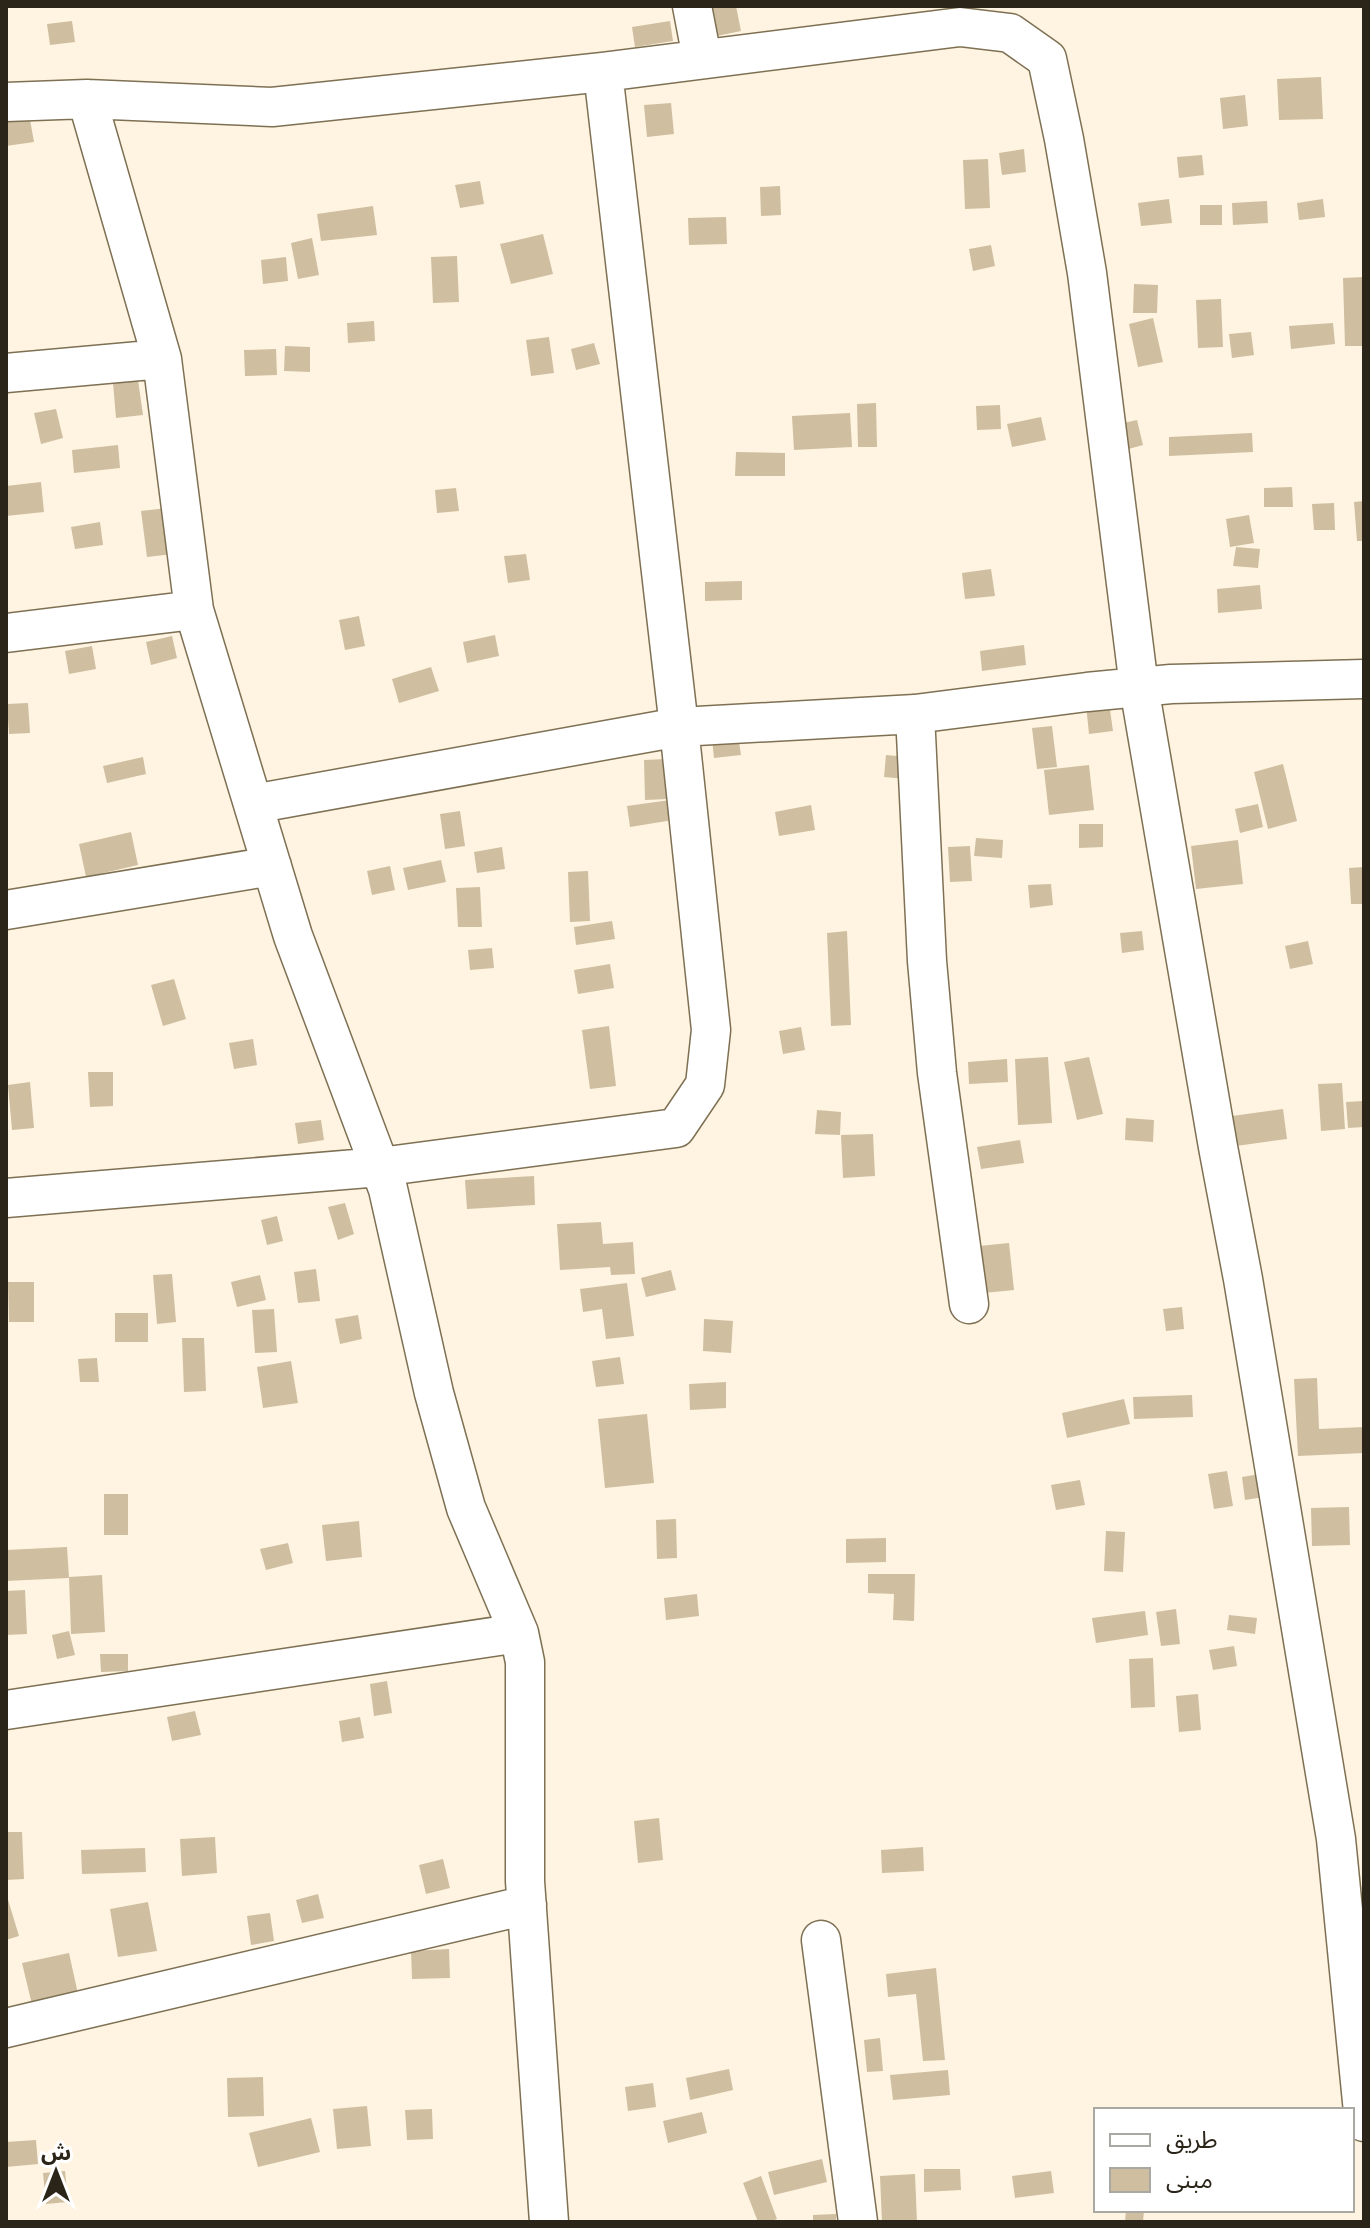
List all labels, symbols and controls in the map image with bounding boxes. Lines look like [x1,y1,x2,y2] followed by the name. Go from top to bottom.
[1094,2108,1354,2212] legend
[1166,2127,1218,2157] text: طريق
[16,2132,96,2212] north arrow
[41,2141,71,2168] text: ش
[1166,2167,1213,2197] text: مبنى

